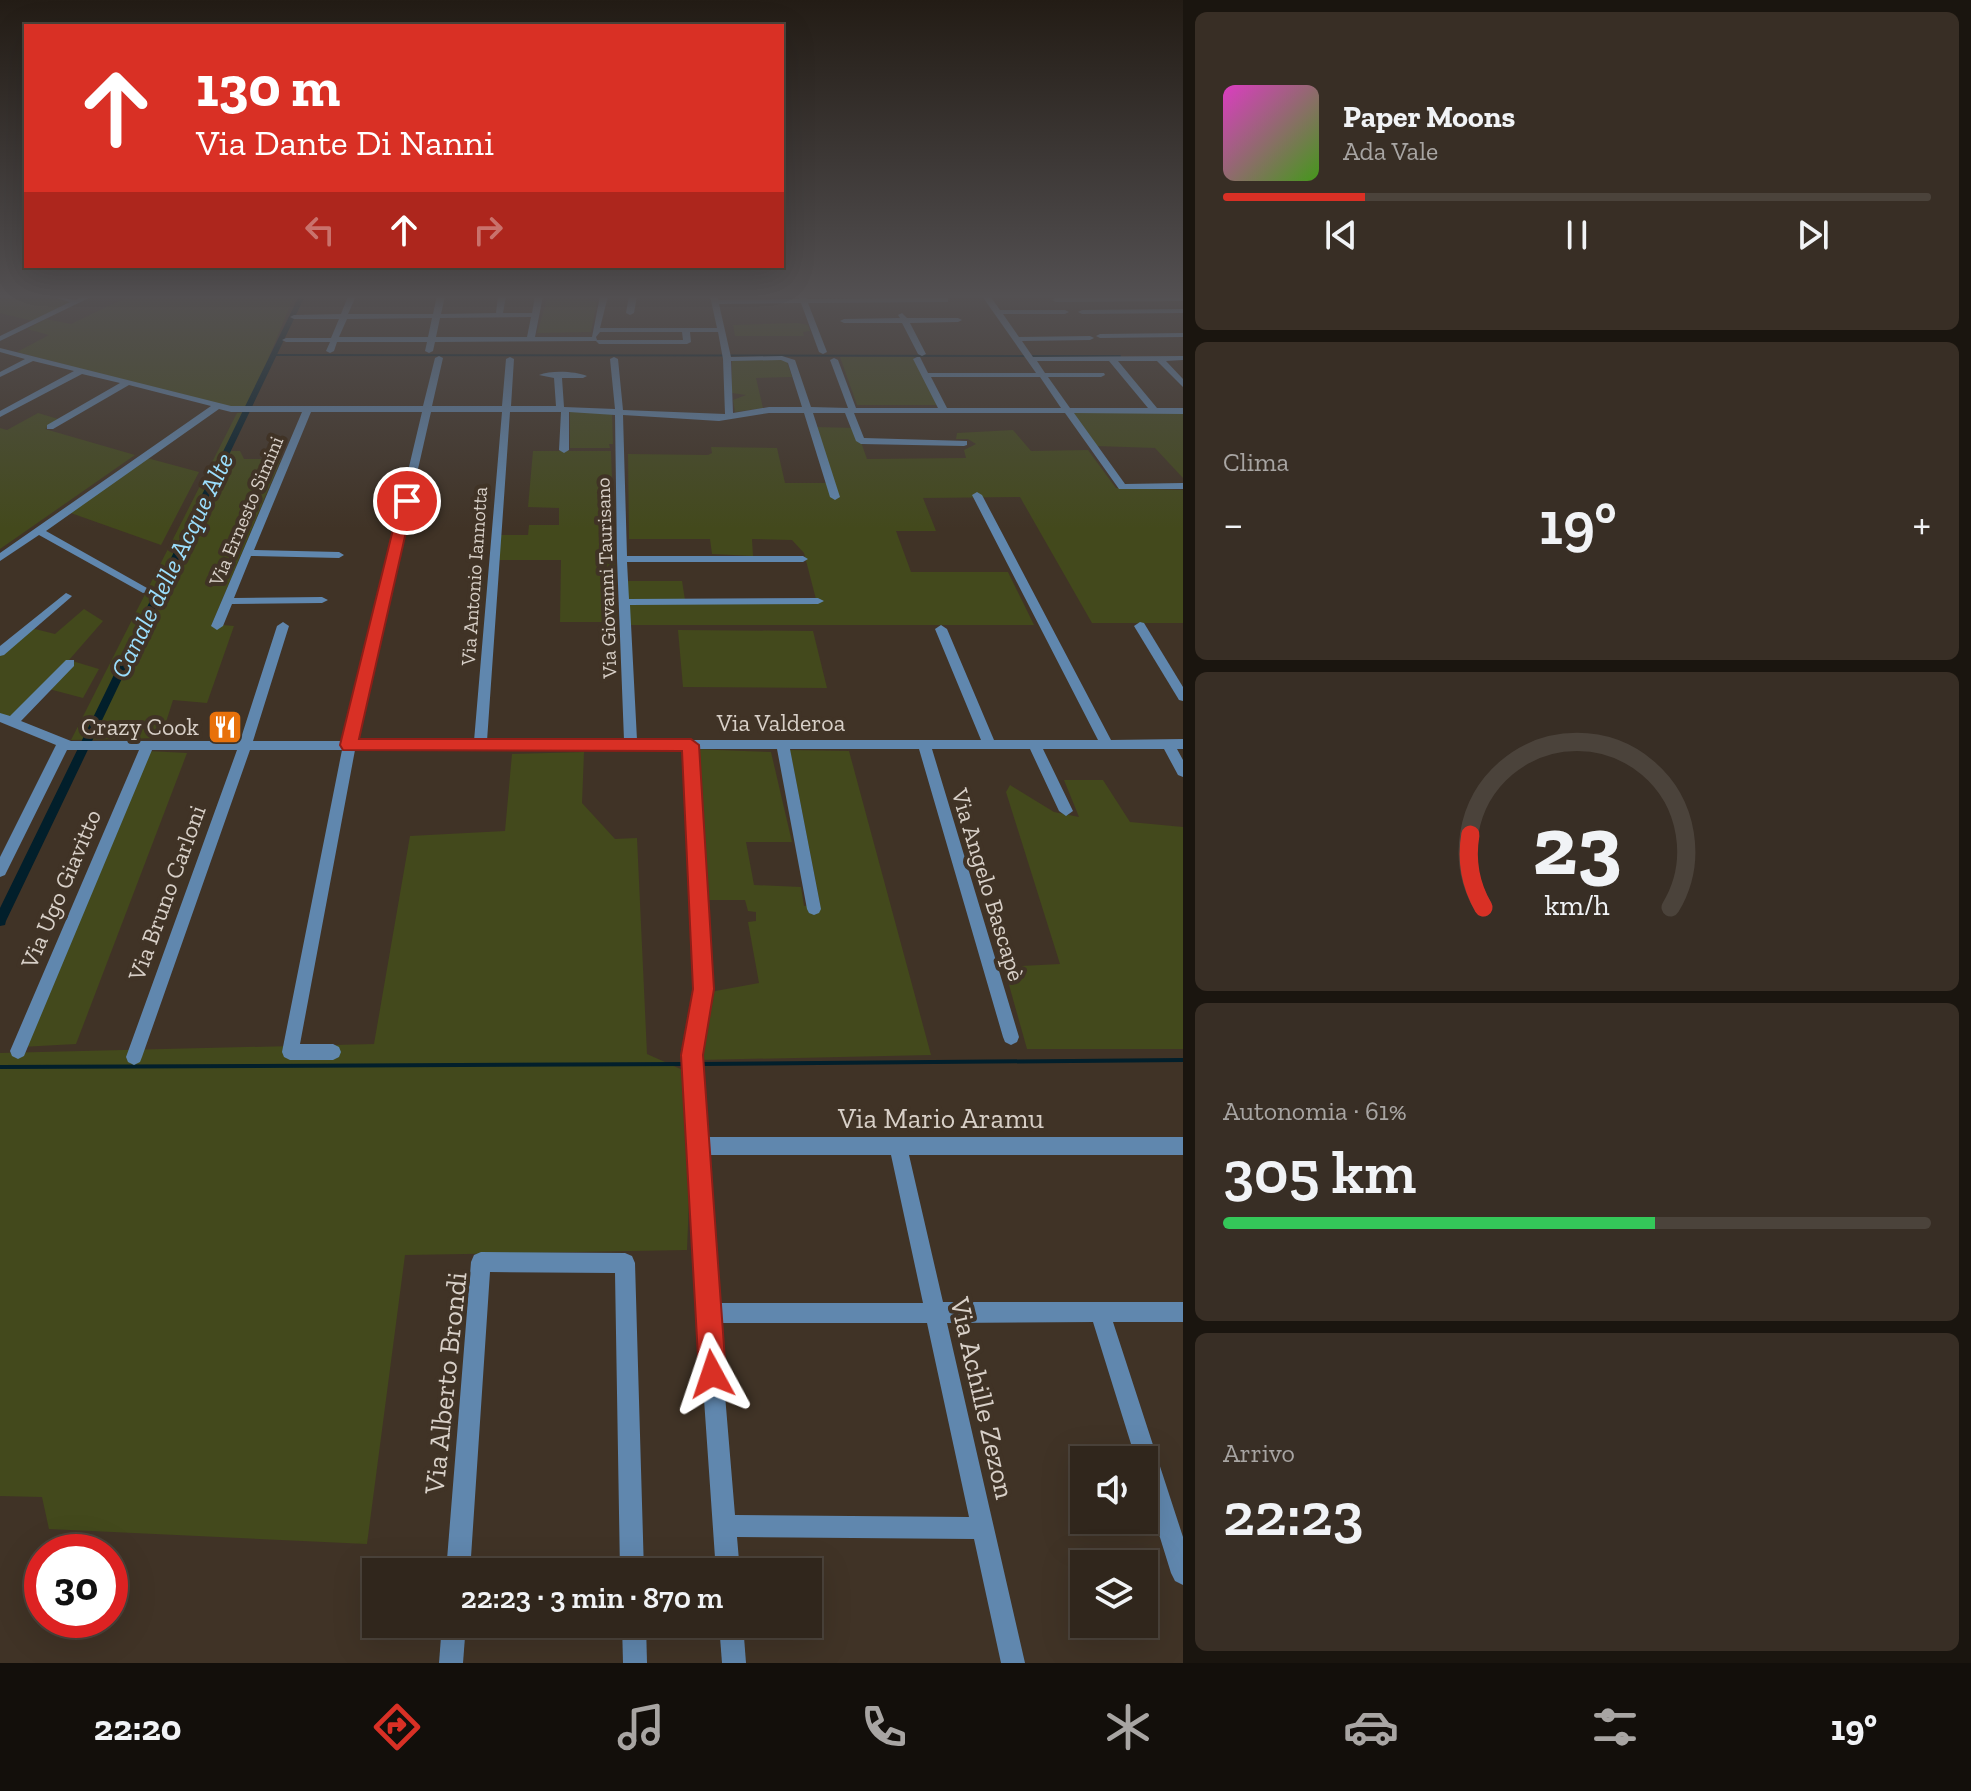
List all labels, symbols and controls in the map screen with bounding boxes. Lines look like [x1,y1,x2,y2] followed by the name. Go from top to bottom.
[196,53,340,120] text: 130 m
[64,56,168,160] icon: ahead
[1343,99,1515,135] text: Paper Moons
[196,121,494,164] text: Via Dante Di Nanni
[1343,135,1438,167] text: Ada Vale
[298,208,342,252] icon: left
[382,208,426,252] icon: ahead
[466,208,510,252] icon: right
[1319,213,1363,257] icon: previous
[1555,213,1599,257] icon: pause
[1791,213,1835,257] icon: next
[203,432,289,591] street label: Via Ernesto Simini
[1223,446,1289,478] text: Clima
[104,447,240,683] water label: Canale delle Acque Alte
[373,467,441,535] pin
[590,477,622,680] street label: Via Giovanni Taurisano
[385,479,429,523] icon: arrive
[456,485,492,667] street label: Via Antonio Iannotta
[1539,487,1617,559] text: 19°
[1223,497,1244,550] text: −
[1912,497,1931,550] text: +
[206,708,244,746] restaurant icon: Crazy Cook
[716,708,846,737] street label: Via Valderoa
[81,712,200,741] place label: Crazy Cook
[945,784,1032,985] street label: Via Angelo Bascapè
[1532,794,1622,894] text: 23
[121,801,212,985] street label: Via Bruno Carloni
[14,805,107,974] street label: Via Ugo Giavitto
[1544,888,1610,922] text: km/h
[1223,1095,1407,1127] text: Autonomia · 61%
[837,1102,1044,1135] street label: Via Mario Aramu
[1223,1136,1416,1208] text: 305 km
[417,1270,474,1497] street label: Via Alberto Brondi
[943,1293,1022,1502] street label: Via Achille Zezon
[670,1332,754,1416] position arrow
[1223,1437,1295,1469] text: Arrivo
[1070,1446,1158,1638] map controls
[1070,1446,1158,1534] button: sound
[1223,1478,1364,1550] text: 22:23
[24,1534,128,1638] speed limit sign: 30
[1070,1550,1158,1638] button: layers
[461,1580,723,1616] text: 22:23 · 3 min · 870 m
[369,1699,425,1755] icon: directions
[613,1699,669,1755] icon: music
[856,1699,912,1755] icon: phone
[1100,1699,1156,1755] icon: climate
[1343,1699,1399,1755] icon: car
[1587,1699,1643,1755] icon: filters
[94,1706,181,1749] text: 22:20
[1831,1706,1877,1749] text: 19°

